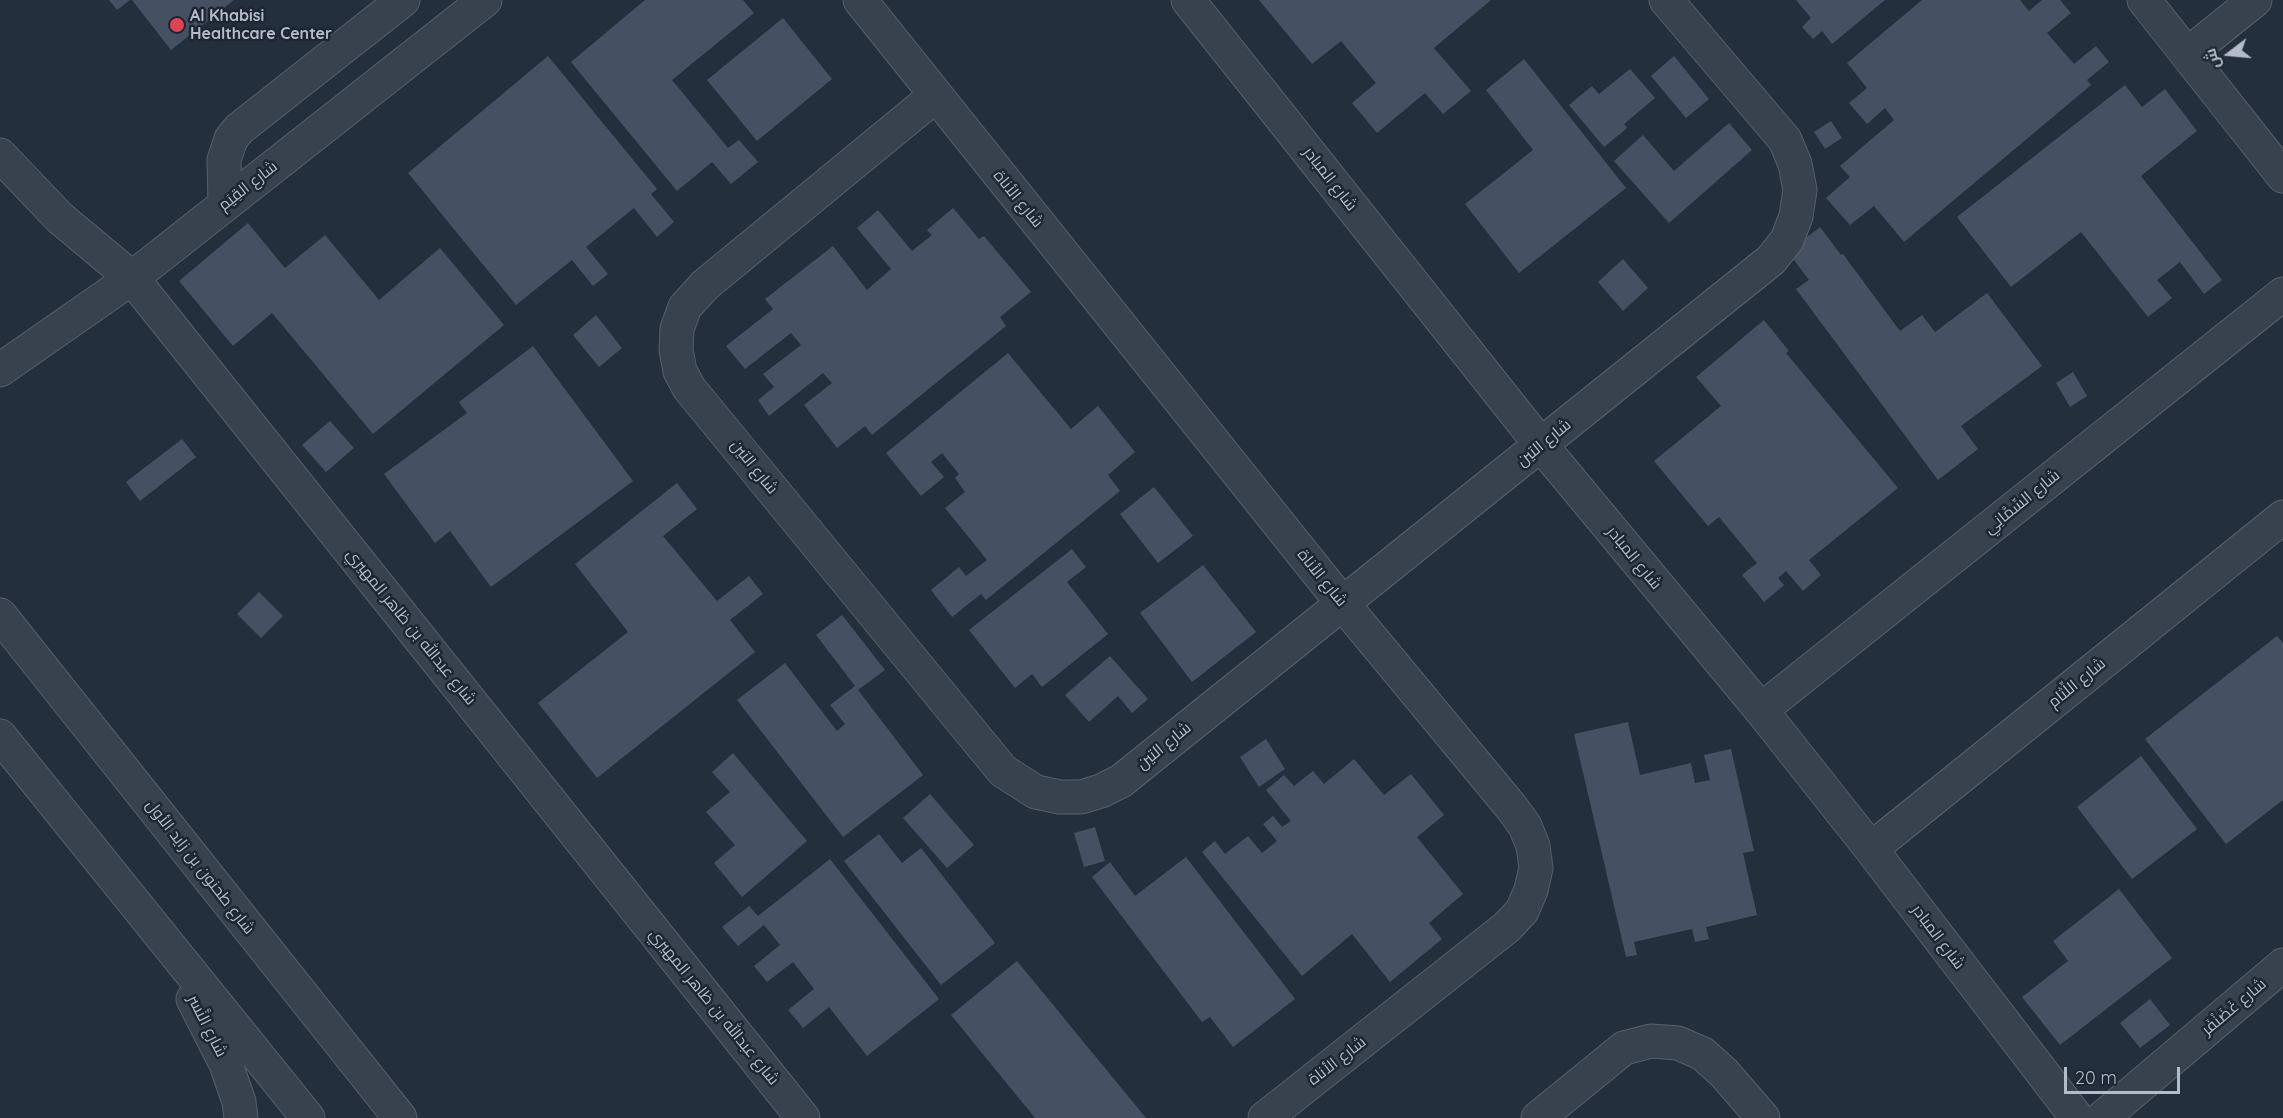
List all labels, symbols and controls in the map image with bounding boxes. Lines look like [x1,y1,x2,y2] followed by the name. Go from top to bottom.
[190,6,332,44] place label: Al Khabisi Healthcare Center
[168,16,186,34] marker: Al Khabisi Healthcare Center
[2199,24,2259,84] north arrow
[2199,46,2224,72] text: ش
[1299,143,1361,215] street label: شارع المبادر
[215,157,281,215] street label: شارع القِيَم
[989,166,1047,232] street label: شارع الأناة
[1513,415,1575,471] street label: شارع التين
[726,436,782,498] street label: شارع التين
[1980,466,2064,538] street label: شارع السِّمَّانِي
[1603,522,1665,594] street label: شارع المبادر
[342,545,480,709] street label: شارع عبدالله بن ظاهر المهيري
[1293,545,1351,611] street label: شارع الأناة
[2044,654,2110,712] street label: شارع اللِّثام
[1133,718,1195,774] street label: شارع التين
[142,796,258,938] street label: شارع طحنون بن زايد الأول
[1907,901,1969,973] street label: شارع المبادر
[645,925,783,1089] street label: شارع عبدالله بن ظاهر المهيري
[2198,975,2270,1039] street label: شارع غَضَنْفَر
[183,992,231,1060] street label: شارع النَّسر
[1304,1032,1370,1090] street label: شارع الأناة
[2067,1055,2182,1093] scale bar
[2075,1066,2117,1089] text: 20 m

